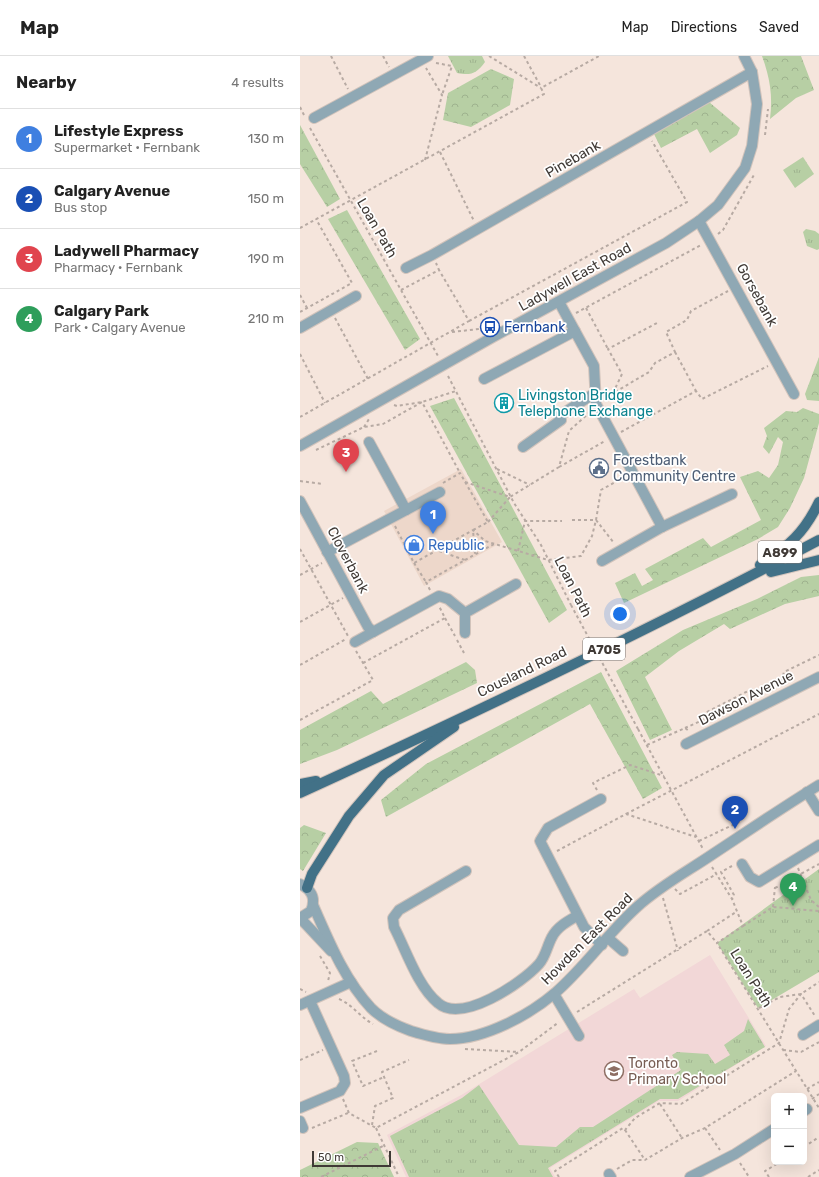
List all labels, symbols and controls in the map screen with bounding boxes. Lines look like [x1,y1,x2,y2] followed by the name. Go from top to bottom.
[20,16,59,39] text: Map
[622,19,649,36] text: Map
[671,19,737,36] text: Directions
[759,19,799,36] text: Saved
[16,72,77,92] text: Nearby
[231,75,284,90] text: 4 results
[54,122,183,140] text: Lifestyle Express
[26,131,32,146] text: 1
[248,131,284,146] text: 130 m
[543,136,604,181] street label: Pinebank
[54,140,200,155] text: Supermarket · Fernbank
[54,182,170,200] text: Calgary Avenue
[25,191,33,206] text: 2
[248,191,284,206] text: 150 m
[353,195,401,261] street label: Loan Path
[54,200,107,215] text: Bus stop
[516,239,634,315] street label: Ladywell East Road
[54,242,199,260] text: Ladywell Pharmacy
[25,251,33,266] text: 3
[248,251,284,266] text: 190 m
[54,260,183,275] text: Pharmacy · Fernbank
[733,260,782,330] street label: Gorsebank
[54,302,149,320] text: Calgary Park
[25,311,33,326] text: 4
[248,311,284,326] text: 210 m
[479,316,501,338] bus stop icon: Fernbank
[504,319,566,336] place label: Fernbank
[54,320,186,335] text: Park · Calgary Avenue
[518,387,653,420] place label: Livingston Bridge Telephone Exchange
[493,392,515,414] building icon: Livingston Bridge Telephone Exchange
[333,439,359,472] pin: 3
[613,452,736,485] place label: Forestbank Community Centre
[588,457,610,479] public building icon: Forestbank Community Centre
[420,501,446,534] pin: 1
[323,524,373,597] street label: Cloverbank
[403,534,425,556] shop icon: Republic
[428,537,485,554] place label: Republic
[758,541,802,563] road number: A899
[550,554,596,620] street label: Loan Path
[610,604,630,624] your location
[583,638,625,660] road number: A705
[474,643,570,701] street label: Cousland Road
[696,667,796,729] street label: Dawson Avenue
[722,796,748,829] pin: 2
[780,873,806,906] pin: 4
[538,890,636,988] street label: Howden East Road
[726,946,776,1010] street label: Loan Path
[628,1055,726,1088] place label: Toronto Primary School
[603,1060,625,1082] school or university icon: Toronto Primary School
[771,1093,807,1165] map controls
[771,1093,807,1129] button: +
[771,1129,807,1165] button: −
[312,1149,391,1168] scale bar
[318,1151,344,1164] text: 50 m

